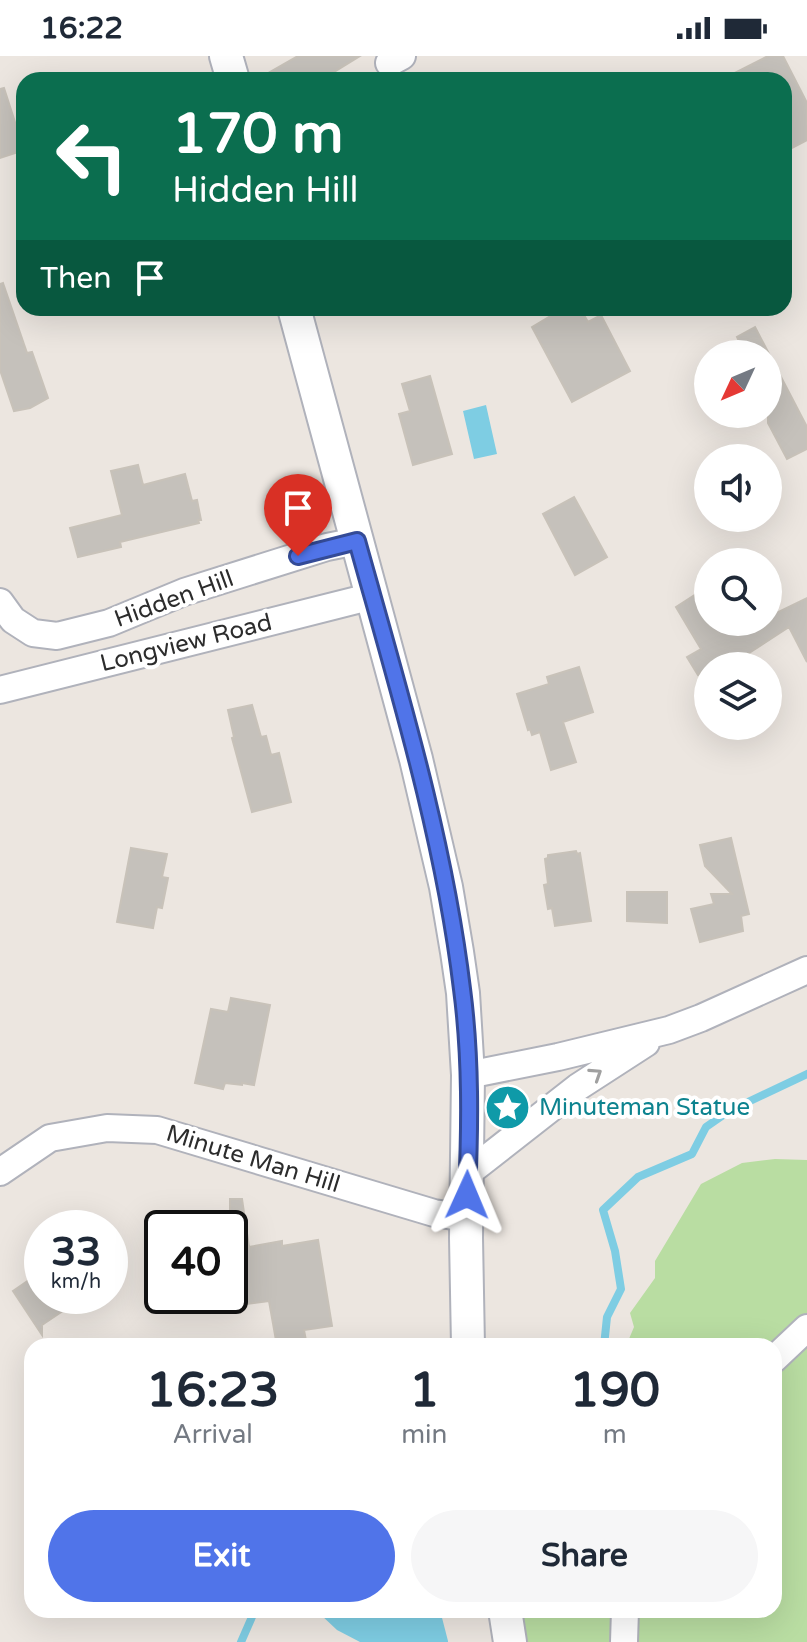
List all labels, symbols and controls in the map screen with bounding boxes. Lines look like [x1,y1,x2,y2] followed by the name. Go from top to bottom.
[40,10,123,47] text: 16:22
[172,101,343,168] text: 170 m
[40,104,144,208] icon: left
[172,169,359,212] text: Hidden Hill
[128,256,172,300] icon: arrive
[40,260,112,297] text: Then
[694,340,782,428] north arrow
[694,340,782,740] map controls
[694,444,782,532] button: sound
[264,474,332,556] pin
[276,486,320,530] icon: arrive
[694,548,782,636] button: search
[111,564,237,634] street label: Hidden Hill
[97,608,275,678] street label: Longview Road
[694,652,782,740] button: layers
[588,1069,602,1084] one-way arrow
[484,1083,532,1131] place icon: Minuteman Statue
[539,1093,750,1122] place label: Minuteman Statue
[163,1119,343,1199] street label: Minute Man Hill
[425,1153,509,1237] position arrow
[144,1210,248,1314] speed limit sign: 40
[51,1228,101,1276] text: 33
[51,1270,101,1294] text: km/h
[146,1362,279,1420] text: 16:23
[409,1362,439,1420] text: 1
[569,1362,660,1420] text: 190
[172,1419,253,1450] text: Arrival
[401,1419,447,1450] text: min
[603,1419,627,1450] text: m
[48,1510,395,1602] button: Exit
[411,1510,758,1602] button: Share

